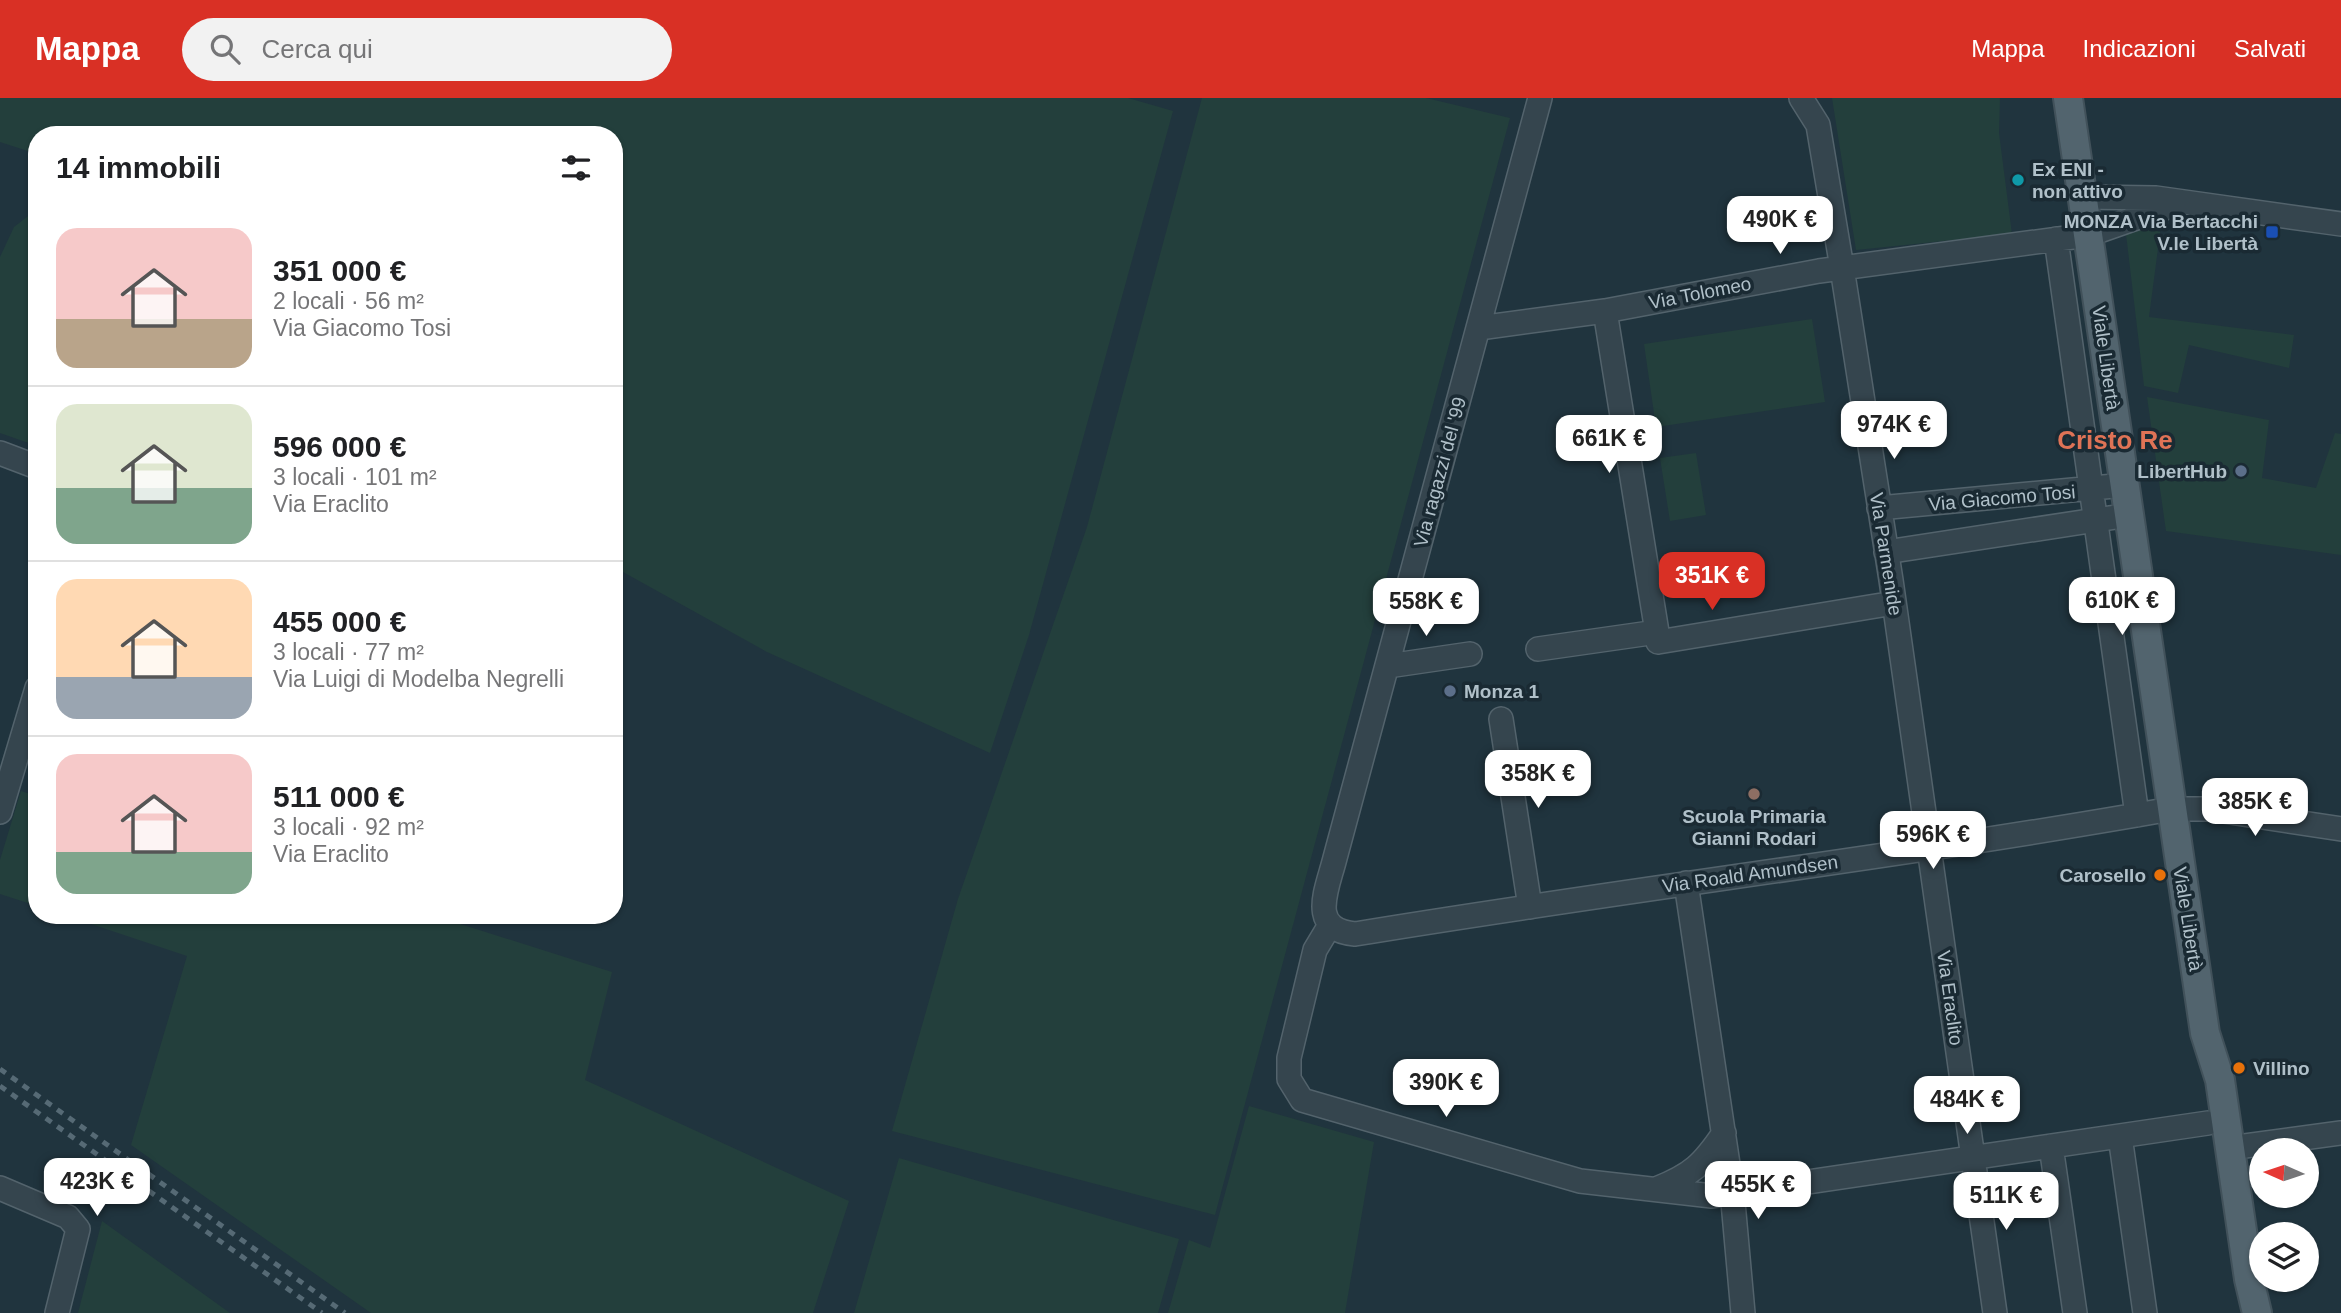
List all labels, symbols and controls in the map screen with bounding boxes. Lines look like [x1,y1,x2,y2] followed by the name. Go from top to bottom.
[182,18,672,81] search box
[35,30,140,67] text: Mappa
[206,30,244,68] icon: search
[262,34,373,64] text: Cerca qui
[1971,35,2045,62] text: Mappa
[2083,35,2196,62] text: Indicazioni
[2234,35,2306,62] text: Salvati
[557,149,595,187] icon: filters
[56,151,221,184] text: 14 immobili
[2032,159,2123,202] place label: Ex ENI - non attivo
[2010,172,2026,188] marker: Ex ENI - non attivo
[1723,197,1837,256] pin: 490K €
[1743,206,1817,232] text: 490K €
[2064,211,2258,254] place label: MONZA Via Bertacchi V.le Libertà
[2264,224,2280,240] marker: MONZA Via Bertacchi V.le Libertà
[273,254,406,287] text: 351 000 €
[112,256,196,340] icon: home
[1647,273,1753,313] street label: Via Tolomeo
[273,288,424,314] text: 2 locali · 56 m²
[2088,304,2124,412] street label: Viale Libertà
[273,315,451,341] text: Via Giacomo Tosi
[1410,395,1470,549] street label: Via ragazzi del '99
[1837,402,1951,461] pin: 974K €
[1857,411,1931,437] text: 974K €
[1552,416,1666,475] pin: 661K €
[1572,425,1646,451] text: 661K €
[2057,425,2173,455] district label: Cristo Re
[273,430,406,463] text: 596 000 €
[112,432,196,516] icon: home
[2137,461,2227,482] place label: LibertHub
[2233,463,2249,479] marker: LibertHub
[273,464,437,490] text: 3 locali · 101 m²
[1928,481,2076,515] street label: Via Giacomo Tosi
[273,491,389,517] text: Via Eraclito
[1866,491,1906,617] street label: Via Parmenide
[1655,552,1769,612] pin: 351K €
[1675,562,1749,588] text: 351K €
[1369,578,1483,638] pin: 558K €
[2065,578,2179,637] pin: 610K €
[2085,587,2159,613] text: 610K €
[1389,588,1463,614] text: 558K €
[273,605,406,638] text: 455 000 €
[112,607,196,691] icon: home
[273,639,424,665] text: 3 locali · 77 m²
[273,666,564,692] text: Via Luigi di Modelba Negrelli
[1464,681,1539,702] place label: Monza 1
[1442,683,1458,699] marker: Monza 1
[1481,750,1595,810] pin: 358K €
[1501,760,1575,786] text: 358K €
[2198,778,2312,838] pin: 385K €
[273,780,405,813] text: 511 000 €
[112,782,196,866] icon: home
[1746,786,1762,802] marker: Scuola Primaria Gianni Rodari
[2218,788,2292,814] text: 385K €
[1682,806,1826,849] place label: Scuola Primaria Gianni Rodari
[1876,812,1990,871] pin: 596K €
[273,814,424,840] text: 3 locali · 92 m²
[1896,821,1970,847] text: 596K €
[273,841,389,867] text: Via Eraclito
[1661,851,1839,897] street label: Via Roald Amundsen
[2059,865,2146,886] place label: Carosello
[2169,865,2207,973] street label: Viale Libertà
[2152,867,2168,883] marker: Carosello
[1933,949,1967,1047] street label: Via Eraclito
[2253,1058,2310,1079] place label: Villino
[1389,1060,1503,1119] pin: 390K €
[2231,1060,2247,1076] marker: Villino
[1409,1069,1483,1095] text: 390K €
[1910,1076,2024,1136] pin: 484K €
[1930,1086,2004,1112] text: 484K €
[2249,1138,2319,1208] north arrow
[2249,1138,2319,1292] map controls
[40,1158,154,1218] pin: 423K €
[1701,1162,1815,1221] pin: 455K €
[60,1168,134,1194] text: 423K €
[1721,1171,1795,1197] text: 455K €
[1949,1172,2063,1232] pin: 511K €
[1970,1182,2042,1208] text: 511K €
[2249,1222,2319,1292] button: layers

